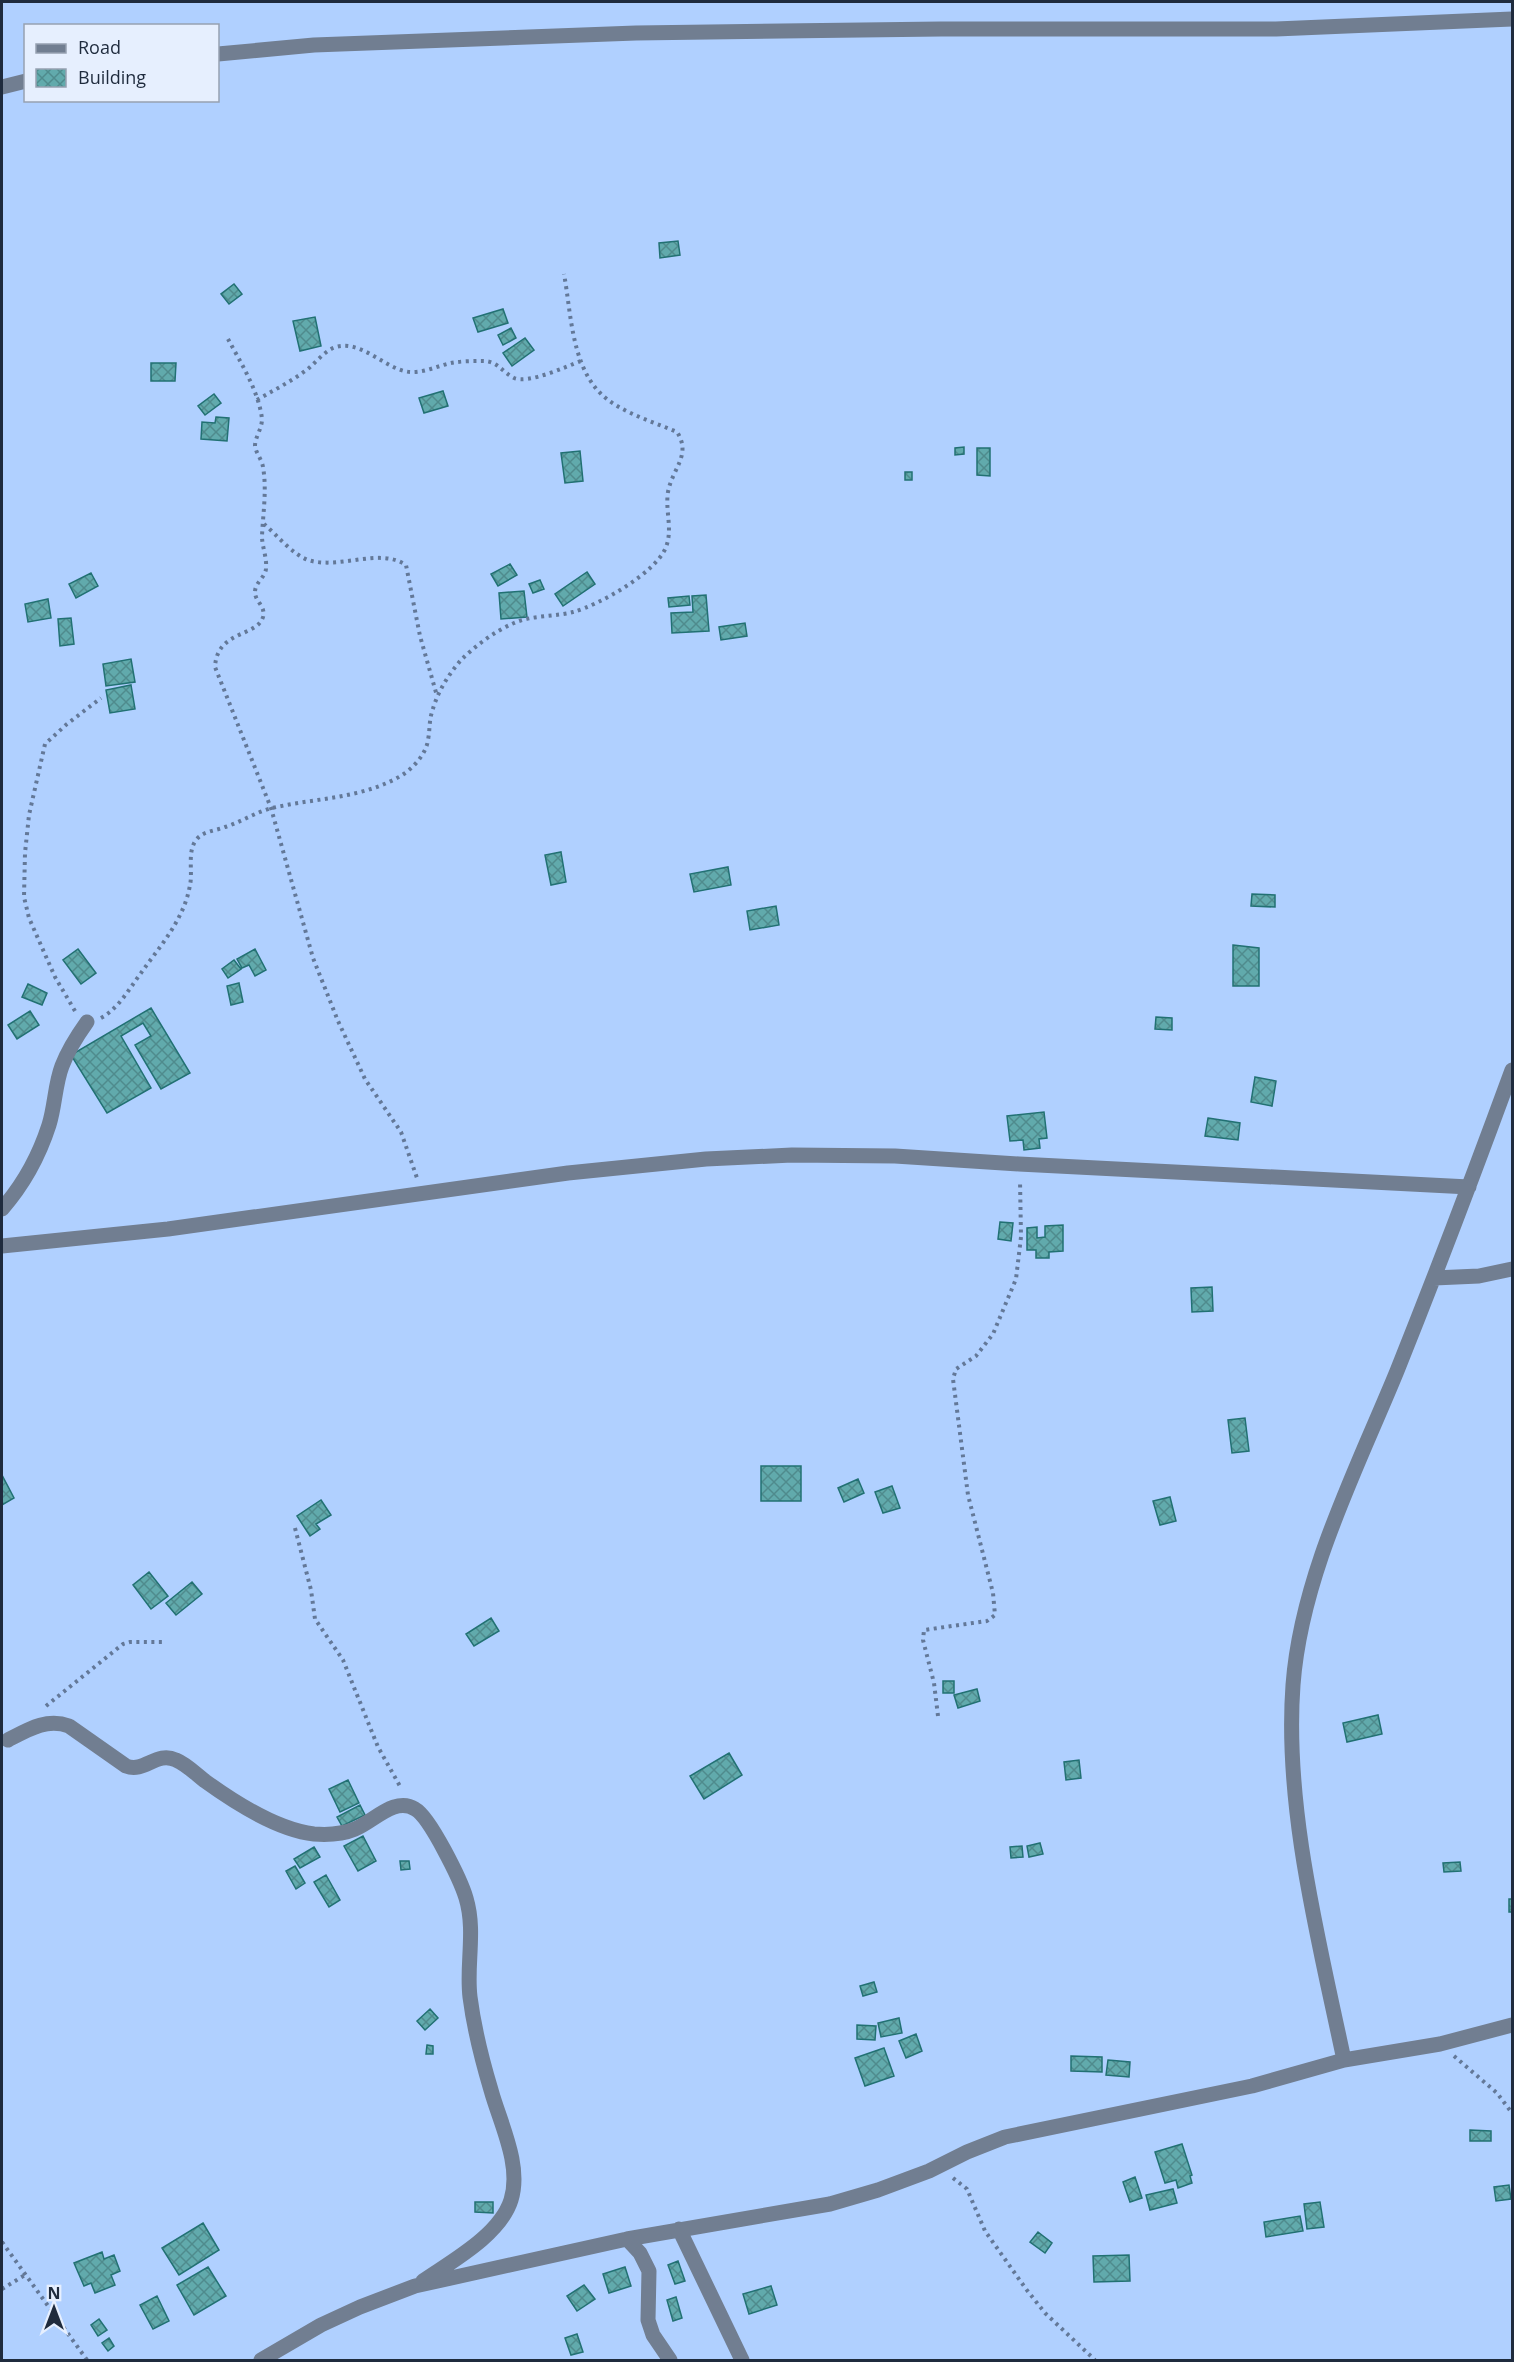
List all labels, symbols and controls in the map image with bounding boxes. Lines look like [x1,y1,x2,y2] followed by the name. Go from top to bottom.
[24,24,219,102] legend
[78,35,121,59] text: Road
[78,65,146,89] text: Building
[24,2278,84,2338] north arrow
[47,2282,61,2304] text: N

